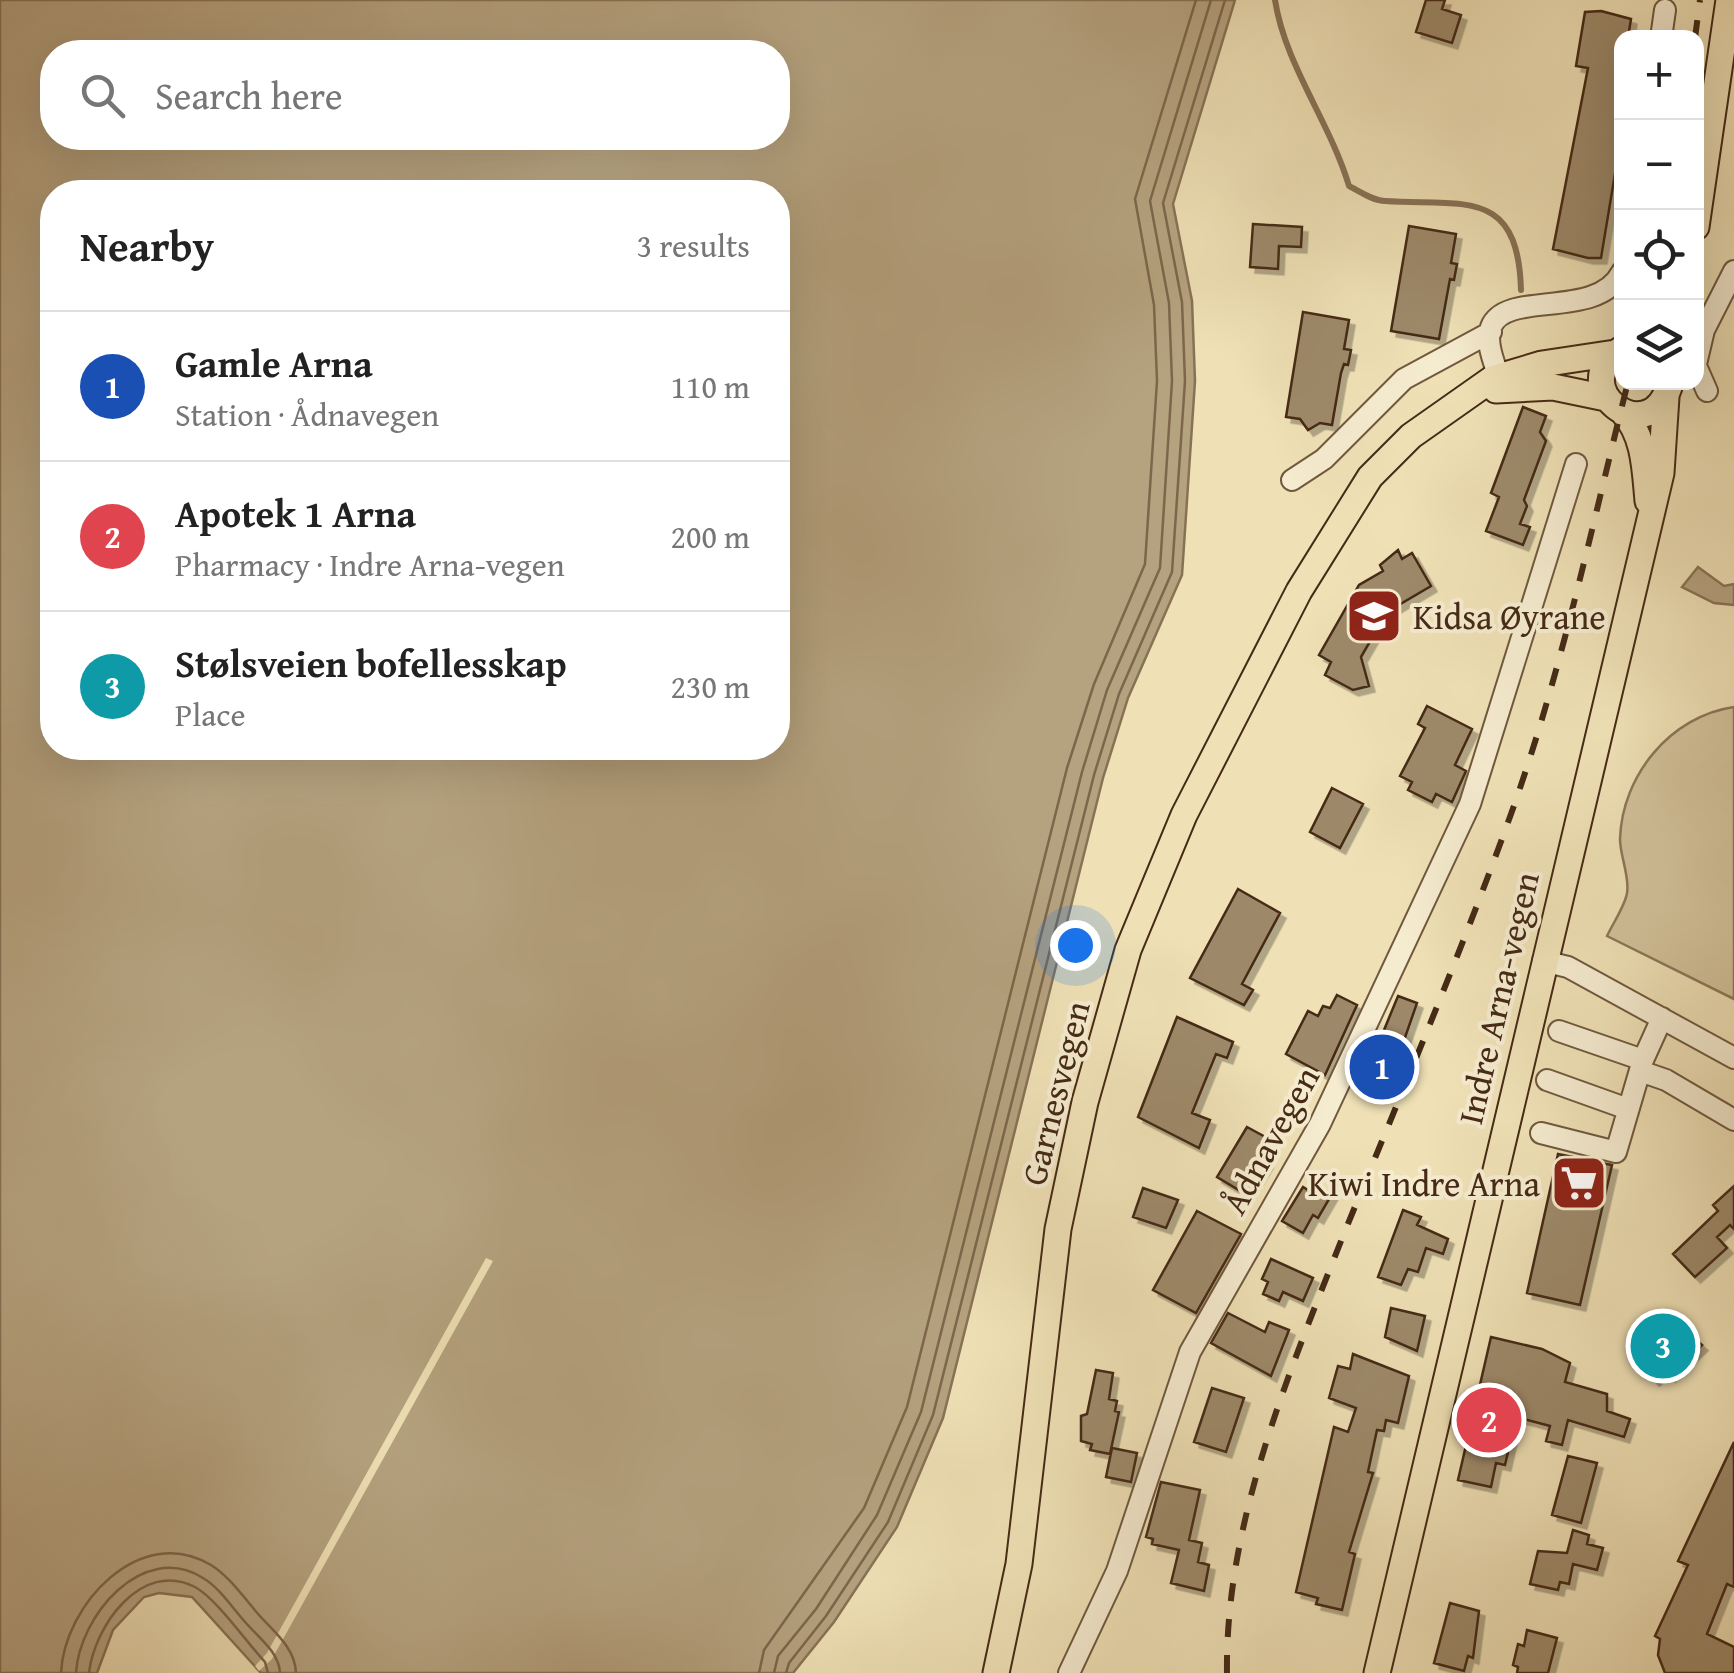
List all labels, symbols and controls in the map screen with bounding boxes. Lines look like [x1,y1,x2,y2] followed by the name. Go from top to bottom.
[1614,30,1704,390] map controls
[1614,30,1704,120] button: +
[40,40,790,150] search box
[155,67,343,123] text: Search here
[75,68,130,123] icon: search
[1614,120,1704,210] button: −
[1614,210,1704,300] button: locate
[80,215,214,276] text: Nearby
[637,222,750,269] text: 3 results
[1614,300,1704,390] button: layers
[175,335,373,391] text: Gamle Arna
[104,363,121,410] text: 1
[671,363,750,410] text: 110 m
[175,391,439,438] text: Station · Ådnavegen
[175,485,416,541] text: Apotek 1 Arna
[104,513,121,560] text: 2
[671,513,750,560] text: 200 m
[175,541,565,588] text: Pharmacy · Indre Arna-vegen
[1344,586,1404,646] school or university icon: Kidsa Øyrane
[1413,591,1606,642] place label: Kidsa Øyrane
[175,635,567,691] text: Stølsveien bofellesskap
[104,663,121,710] text: 3
[671,663,750,710] text: 230 m
[175,691,246,738] text: Place
[1444,866,1552,1129] street label: Indre Arna-vegen
[1050,920,1101,971] your location
[1008,995,1103,1190] street label: Garnesvegen
[1350,1030,1414,1104] pin: 1
[1208,1056,1332,1223] street label: Ådnavegen
[1549,1153,1609,1213] supermarket icon: Kiwi Indre Arna
[1308,1158,1540,1209] place label: Kiwi Indre Arna
[1630,1308,1696,1384] pin: 3
[1456,1382,1522,1458] pin: 2

